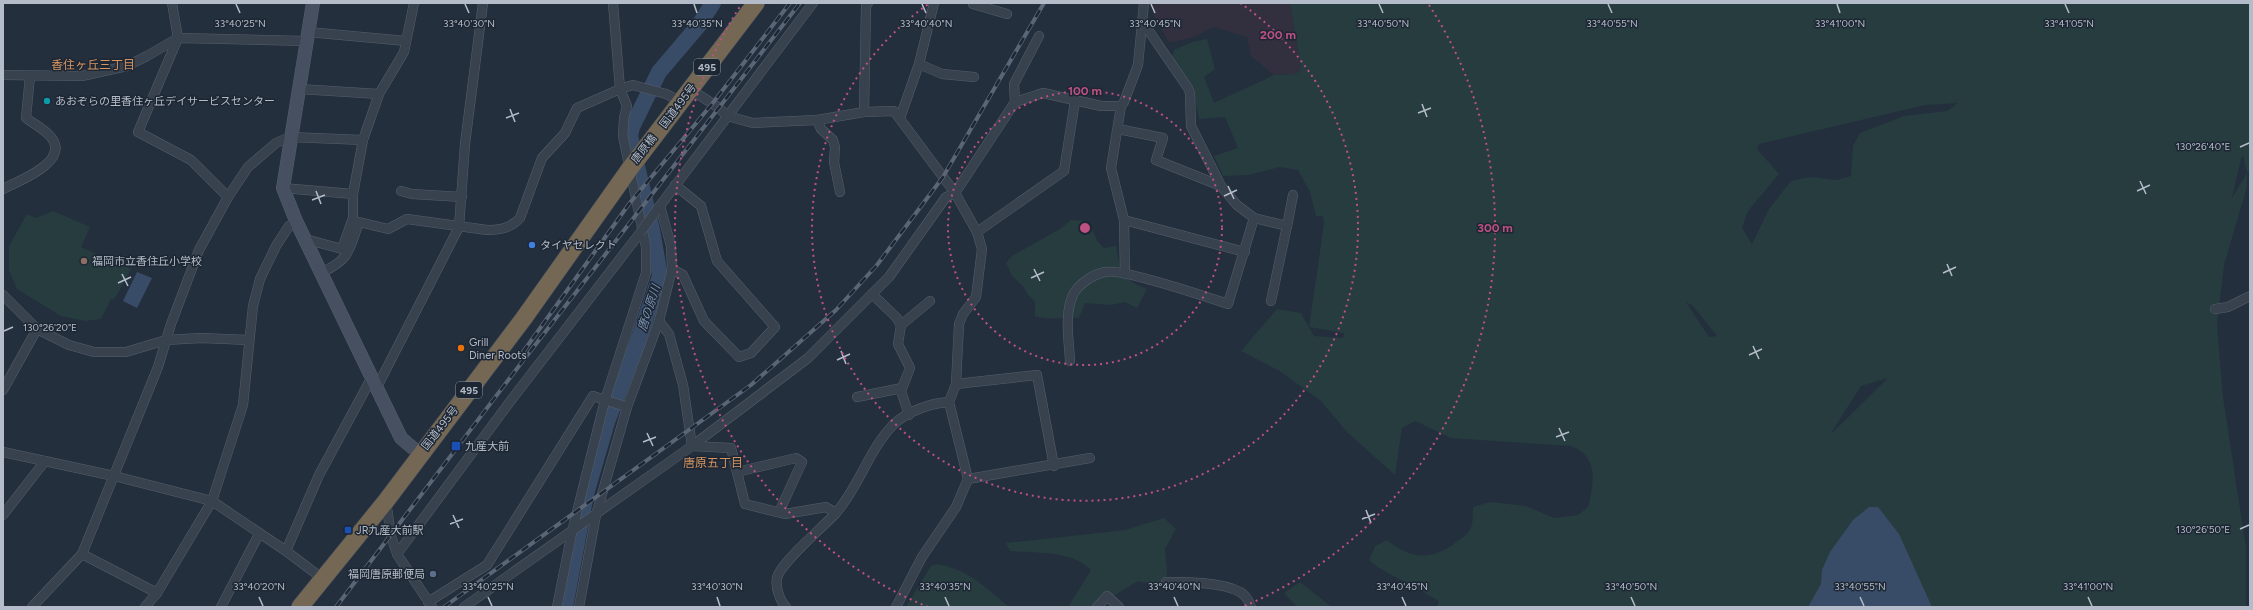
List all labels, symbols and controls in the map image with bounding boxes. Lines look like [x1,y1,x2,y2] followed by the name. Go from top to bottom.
[214,17,266,30] text: 33°40'25"N
[443,17,495,30] text: 33°40'30"N
[671,17,723,30] text: 33°40'35"N
[900,17,952,30] text: 33°40'40"N
[1129,17,1181,30] text: 33°40'45"N
[1357,17,1409,30] text: 33°40'50"N
[1586,17,1638,30] text: 33°40'55"N
[1815,17,1865,30] text: 33°41'00"N
[2044,17,2094,30] text: 33°41'05"N
[1260,28,1296,42] text: 200 m
[51,58,135,72] district label: 香住ヶ丘三丁目
[694,59,720,75] road number: 495
[657,81,699,131] street label: 国道495号
[1068,84,1102,98] text: 100 m
[55,95,275,108] place label: あおぞらの里香住ヶ丘デイサービスセンター
[42,96,52,106] marker: あおぞらの里香住ヶ丘デイサービスセンター
[629,132,659,166] street label: 唐原橋
[2176,140,2230,153] text: 130°26'40"E
[1078,221,1092,235] centre of rings
[1477,221,1513,235] text: 300 m
[540,239,617,252] place label: タイヤセレクト
[527,240,537,250] marker: タイヤセレクト
[92,255,202,268] place label: 福岡市立香住丘小学校
[79,256,89,266] marker: 福岡市立香住丘小学校
[635,281,664,333] water label: 唐の原川
[23,321,77,334] text: 130°26'20"E
[469,336,527,362] place label: Grill Diner Roots
[456,343,466,353] marker: Grill Diner Roots
[456,382,482,398] road number: 495
[419,403,461,453] street label: 国道495号
[450,440,462,452] marker: 九産大前
[465,440,509,453] place label: 九産大前
[683,456,743,470] district label: 唐原五丁目
[2176,523,2230,536] text: 130°26'50"E
[356,524,424,537] place label: JR九産大前駅
[343,525,353,535] marker: JR九産大前駅
[348,568,425,581] place label: 福岡唐原郵便局
[428,569,438,579] marker: 福岡唐原郵便局
[233,580,285,593] text: 33°40'20"N
[462,580,514,593] text: 33°40'25"N
[691,580,743,593] text: 33°40'30"N
[919,580,971,593] text: 33°40'35"N
[1148,580,1200,593] text: 33°40'40"N
[1376,580,1428,593] text: 33°40'45"N
[1605,580,1657,593] text: 33°40'50"N
[1834,580,1886,593] text: 33°40'55"N
[2063,580,2113,593] text: 33°41'00"N

